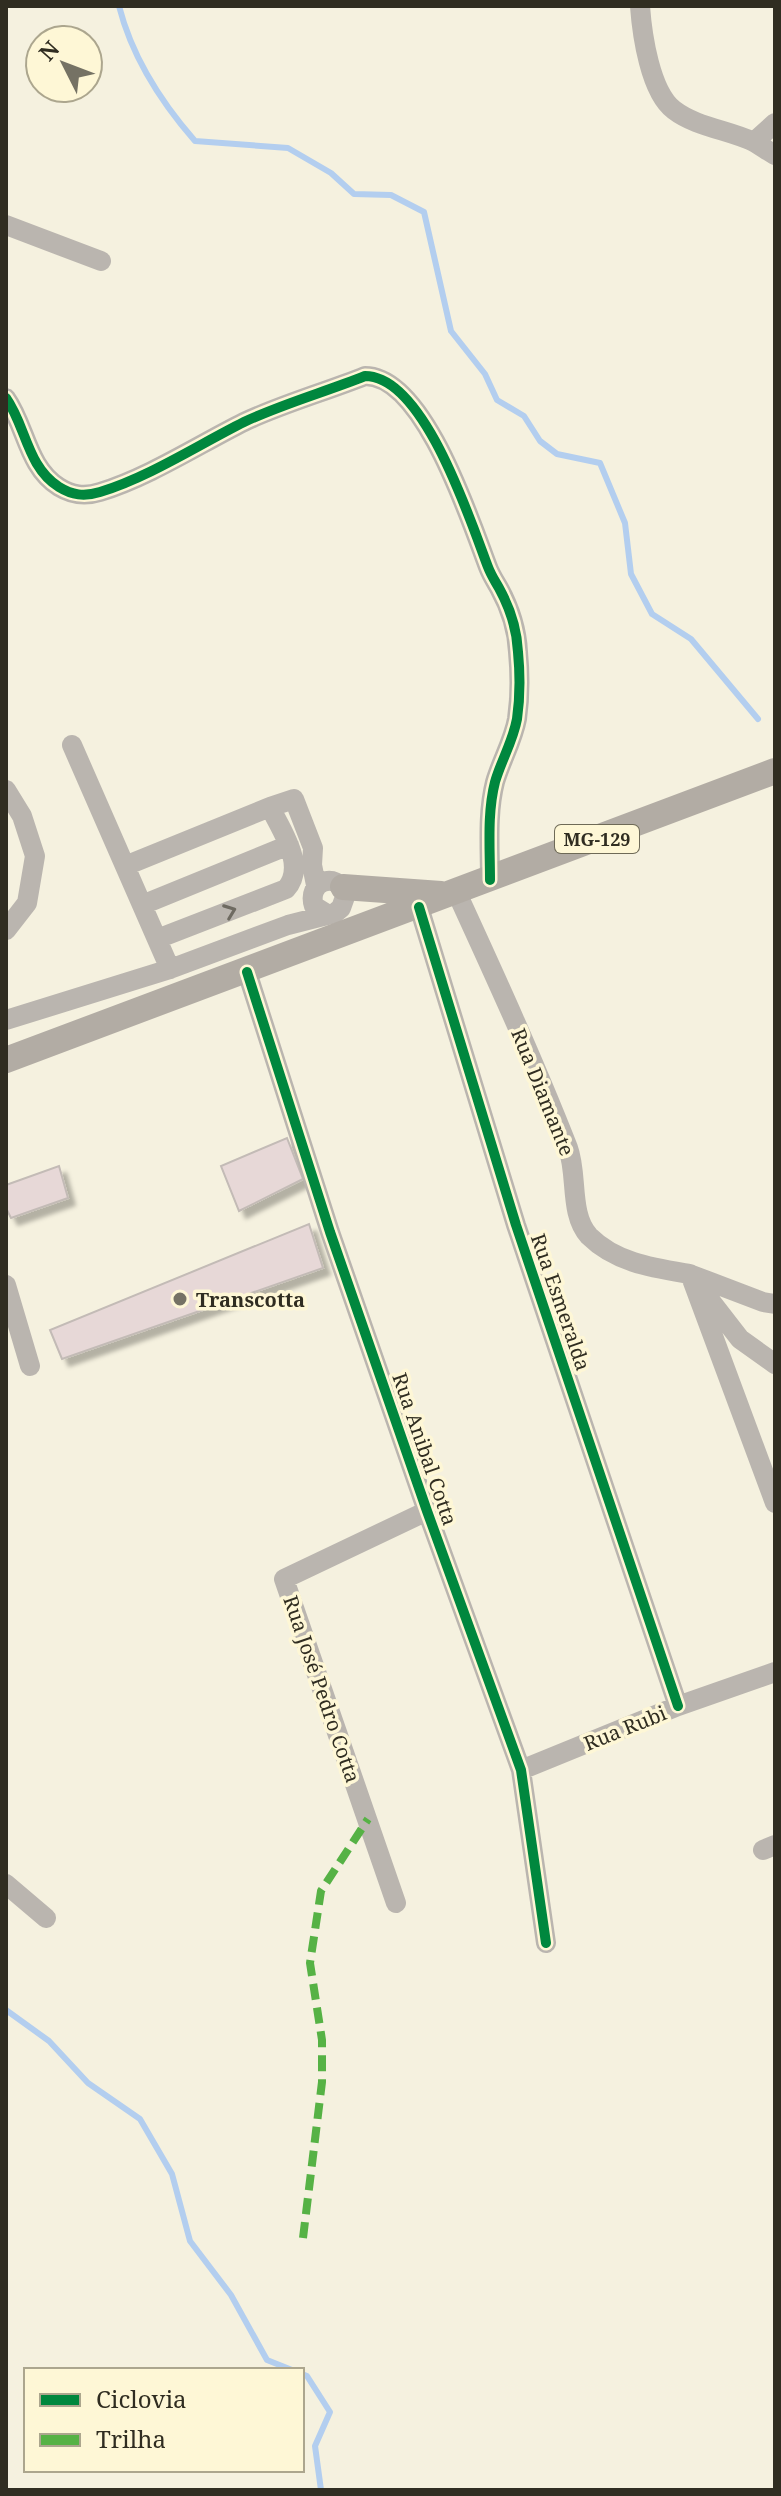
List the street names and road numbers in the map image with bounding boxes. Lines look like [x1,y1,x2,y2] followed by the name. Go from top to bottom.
[555,825,639,853] road number: MG-129
[505,1024,581,1160] street label: Rua Diamante
[525,1230,597,1374] street label: Rua Esmeralda
[386,1369,464,1529] street label: Rua Anibal Cotta
[277,1592,367,1786] street label: Rua José Pedro Cotta
[580,1699,671,1757] street label: Rua Rubi

